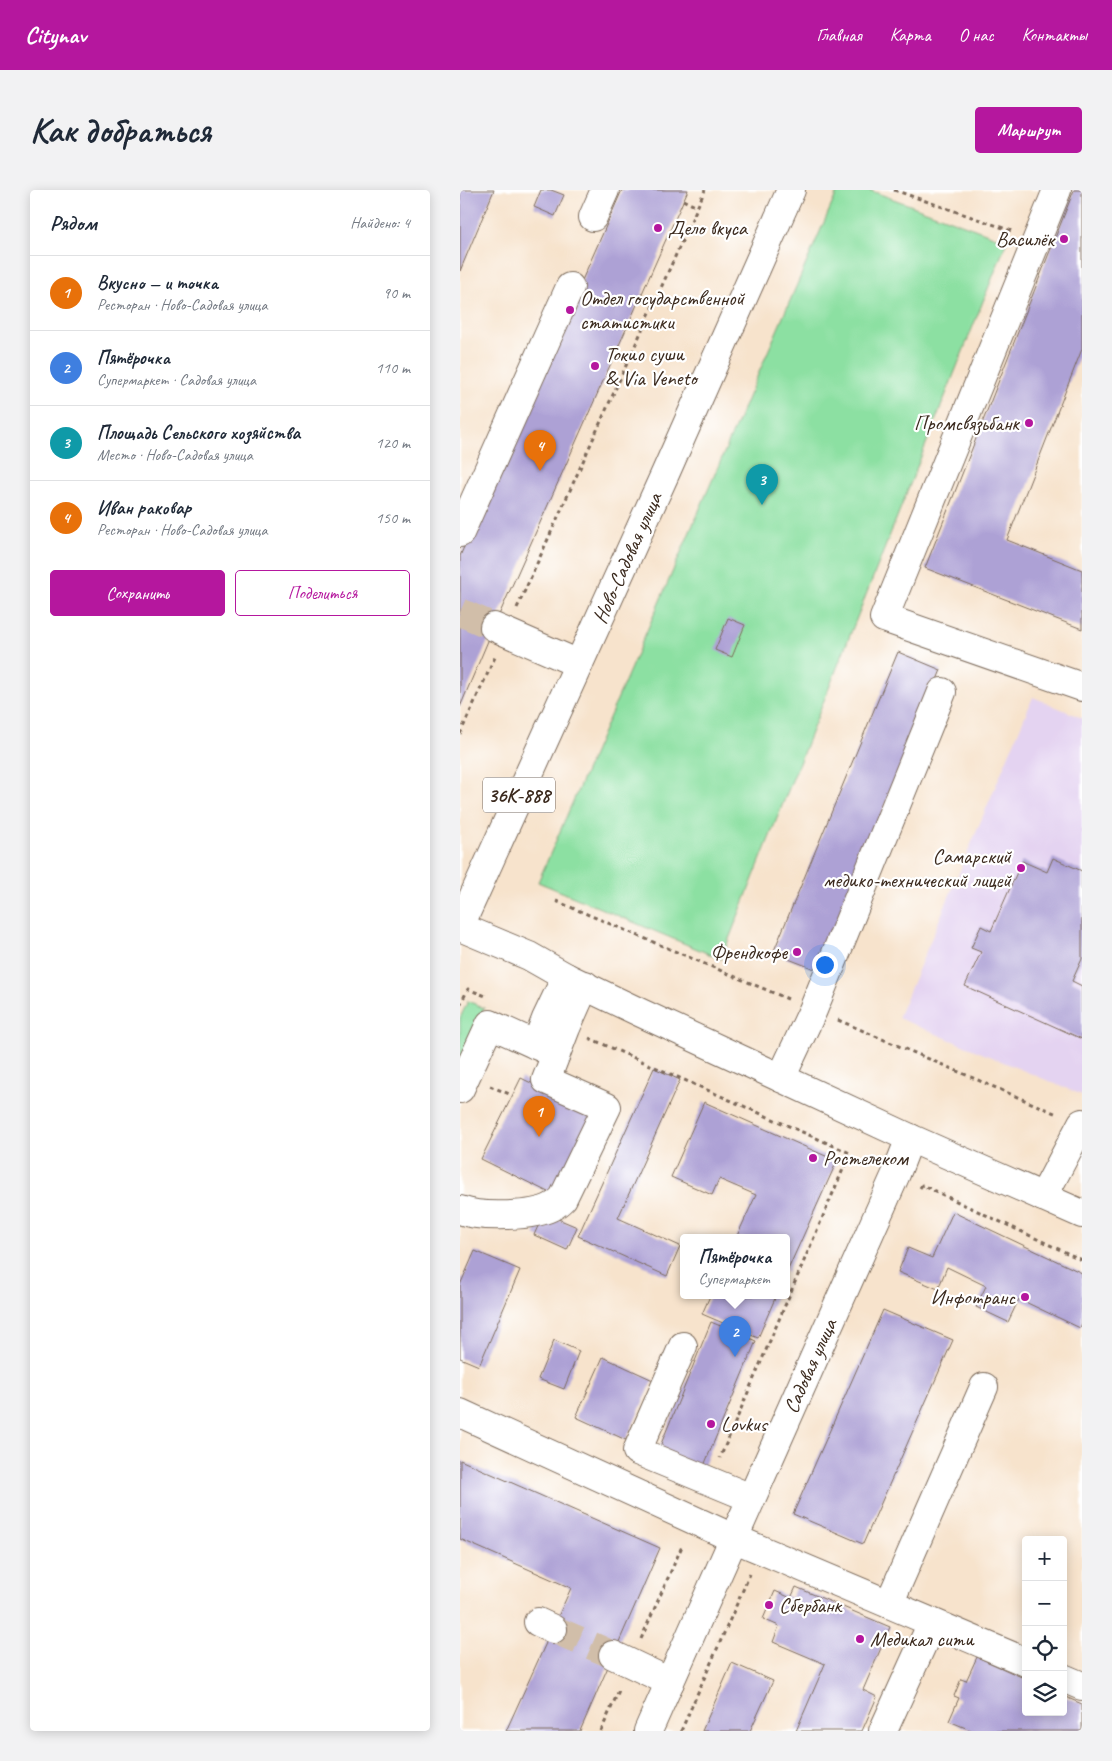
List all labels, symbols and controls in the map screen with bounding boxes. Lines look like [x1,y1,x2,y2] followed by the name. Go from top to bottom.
[25,20,86,50] text: Citynav
[817,24,862,46] text: Главная
[890,24,931,46] text: Карта
[959,24,994,46] text: О нас
[1022,24,1087,46] text: Контакты
[975,107,1082,153] button: Маршрут
[30,108,211,153] text: Как добраться
[50,210,97,236] text: Рядом
[350,213,410,233] text: Найдено: 4
[668,215,749,241] place label: Дело вкуса
[652,222,664,234] marker: Дело вкуса
[996,226,1056,252] place label: Василёк
[1058,233,1070,245] marker: Василёк
[97,271,218,295] text: Вкусно — и точка
[62,283,70,303] text: 1
[383,283,410,303] text: 90 m
[580,285,746,335] place label: Отдел государственной статистики
[97,295,267,315] text: Ресторан · Ново-Садовая улица
[564,304,576,316] marker: Отдел государственной статистики
[605,341,699,391] place label: Токио суши & Via Veneto
[97,346,170,370] text: Пятёрочка
[62,358,70,378] text: 2
[376,358,410,378] text: 110 m
[589,360,601,372] marker: Токио суши & Via Veneto
[97,370,256,390] text: Супермаркет · Садовая улица
[914,410,1020,436] place label: Промсвязьбанк
[1023,417,1035,429] marker: Промсвязьбанк
[97,421,300,445] text: Площадь Сельского хозяйства
[524,430,556,471] pin: 4
[62,433,70,453] text: 3
[376,433,410,453] text: 120 m
[97,445,253,465] text: Место · Ново-Садовая улица
[746,464,778,505] pin: 3
[587,487,668,628] street label: Ново-Садовая улица
[97,496,191,520] text: Иван раковар
[62,508,70,528] text: 4
[376,508,410,528] text: 150 m
[97,520,267,540] text: Ресторан · Ново-Садовая улица
[50,570,225,616] button: Сохранить
[235,570,410,616] button: Поделиться
[483,778,555,812] road number: 36К-888
[823,843,1012,893] place label: Самарский медико-технический лицей
[1015,862,1027,874] marker: Самарский медико-технический лицей
[710,939,788,965] place label: Френдкофе
[791,946,803,958] marker: Френдкофе
[812,952,838,978] your location
[523,1096,555,1137] pin: 1
[823,1145,910,1171] place label: Ростелеком
[807,1152,819,1164] marker: Ростелеком
[680,1234,790,1299] popup
[699,1245,771,1269] text: Пятёрочка
[699,1269,770,1289] text: Супермаркет
[930,1284,1016,1310] place label: Инфотранс
[1019,1291,1031,1303] marker: Инфотранс
[778,1313,843,1417] street label: Садовая улица
[719,1316,751,1357] pin: 2
[721,1411,769,1437] place label: Lovkus
[705,1418,717,1430] marker: Lovkus
[1022,1536,1067,1716] map controls
[1022,1536,1067,1581] button: +
[1022,1581,1067,1626] button: −
[779,1592,844,1618] place label: Сбербанк
[763,1599,775,1611] marker: Сбербанк
[870,1626,975,1652] place label: Медикал сити
[1022,1626,1067,1671] button: locate
[854,1633,866,1645] marker: Медикал сити
[1022,1671,1067,1716] button: layers

